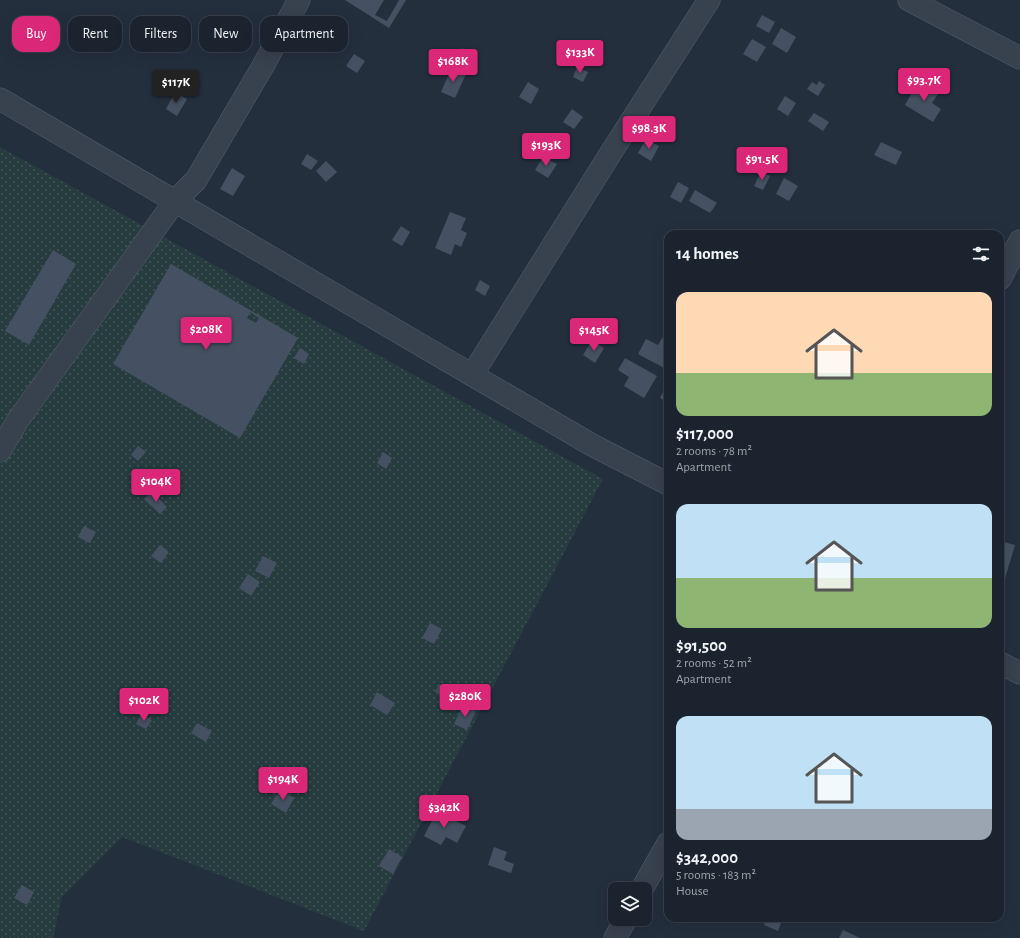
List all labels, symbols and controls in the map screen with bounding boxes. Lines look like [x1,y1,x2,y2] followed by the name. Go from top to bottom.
[12,16,60,52] chip: Buy
[68,16,122,52] chip: Rent
[130,16,191,52] chip: Filters
[199,16,252,52] chip: New
[260,16,348,52] chip: Apartment
[552,40,608,74] pin: $133K
[565,46,595,59] text: $133K
[425,49,481,83] pin: $168K
[438,55,468,68] text: $168K
[891,68,957,102] pin: $93.7K
[148,70,204,104] pin: $117K
[907,74,941,87] text: $93.7K
[162,76,190,89] text: $117K
[616,116,682,150] pin: $98.3K
[632,122,666,135] text: $98.3K
[518,133,574,167] pin: $193K
[531,139,561,152] text: $193K
[729,147,795,181] pin: $91.5K
[746,153,779,166] text: $91.5K
[970,243,992,265] icon: filters
[676,245,739,262] text: 14 homes
[178,317,234,351] pin: $208K
[566,318,622,352] pin: $145K
[798,318,870,390] icon: home
[190,323,222,336] text: $208K
[579,324,609,337] text: $145K
[676,425,734,442] text: $117,000
[676,445,752,458] text: 2 rooms · 78 m²
[676,461,731,474] text: Apartment
[128,469,184,503] pin: $104K
[140,475,172,488] text: $104K
[798,530,870,602] icon: home
[676,637,727,654] text: $91,500
[676,657,752,670] text: 2 rooms · 52 m²
[676,673,731,686] text: Apartment
[437,684,493,718] pin: $280K
[116,688,172,722] pin: $102K
[449,690,481,703] text: $280K
[128,694,160,707] text: $102K
[798,742,870,814] icon: home
[255,767,311,801] pin: $194K
[268,773,298,786] text: $194K
[416,795,472,829] pin: $342K
[428,801,460,814] text: $342K
[676,849,738,866] text: $342,000
[676,869,756,882] text: 5 rooms · 183 m²
[608,882,652,926] map controls
[608,882,652,926] button: layers
[676,885,708,898] text: House

